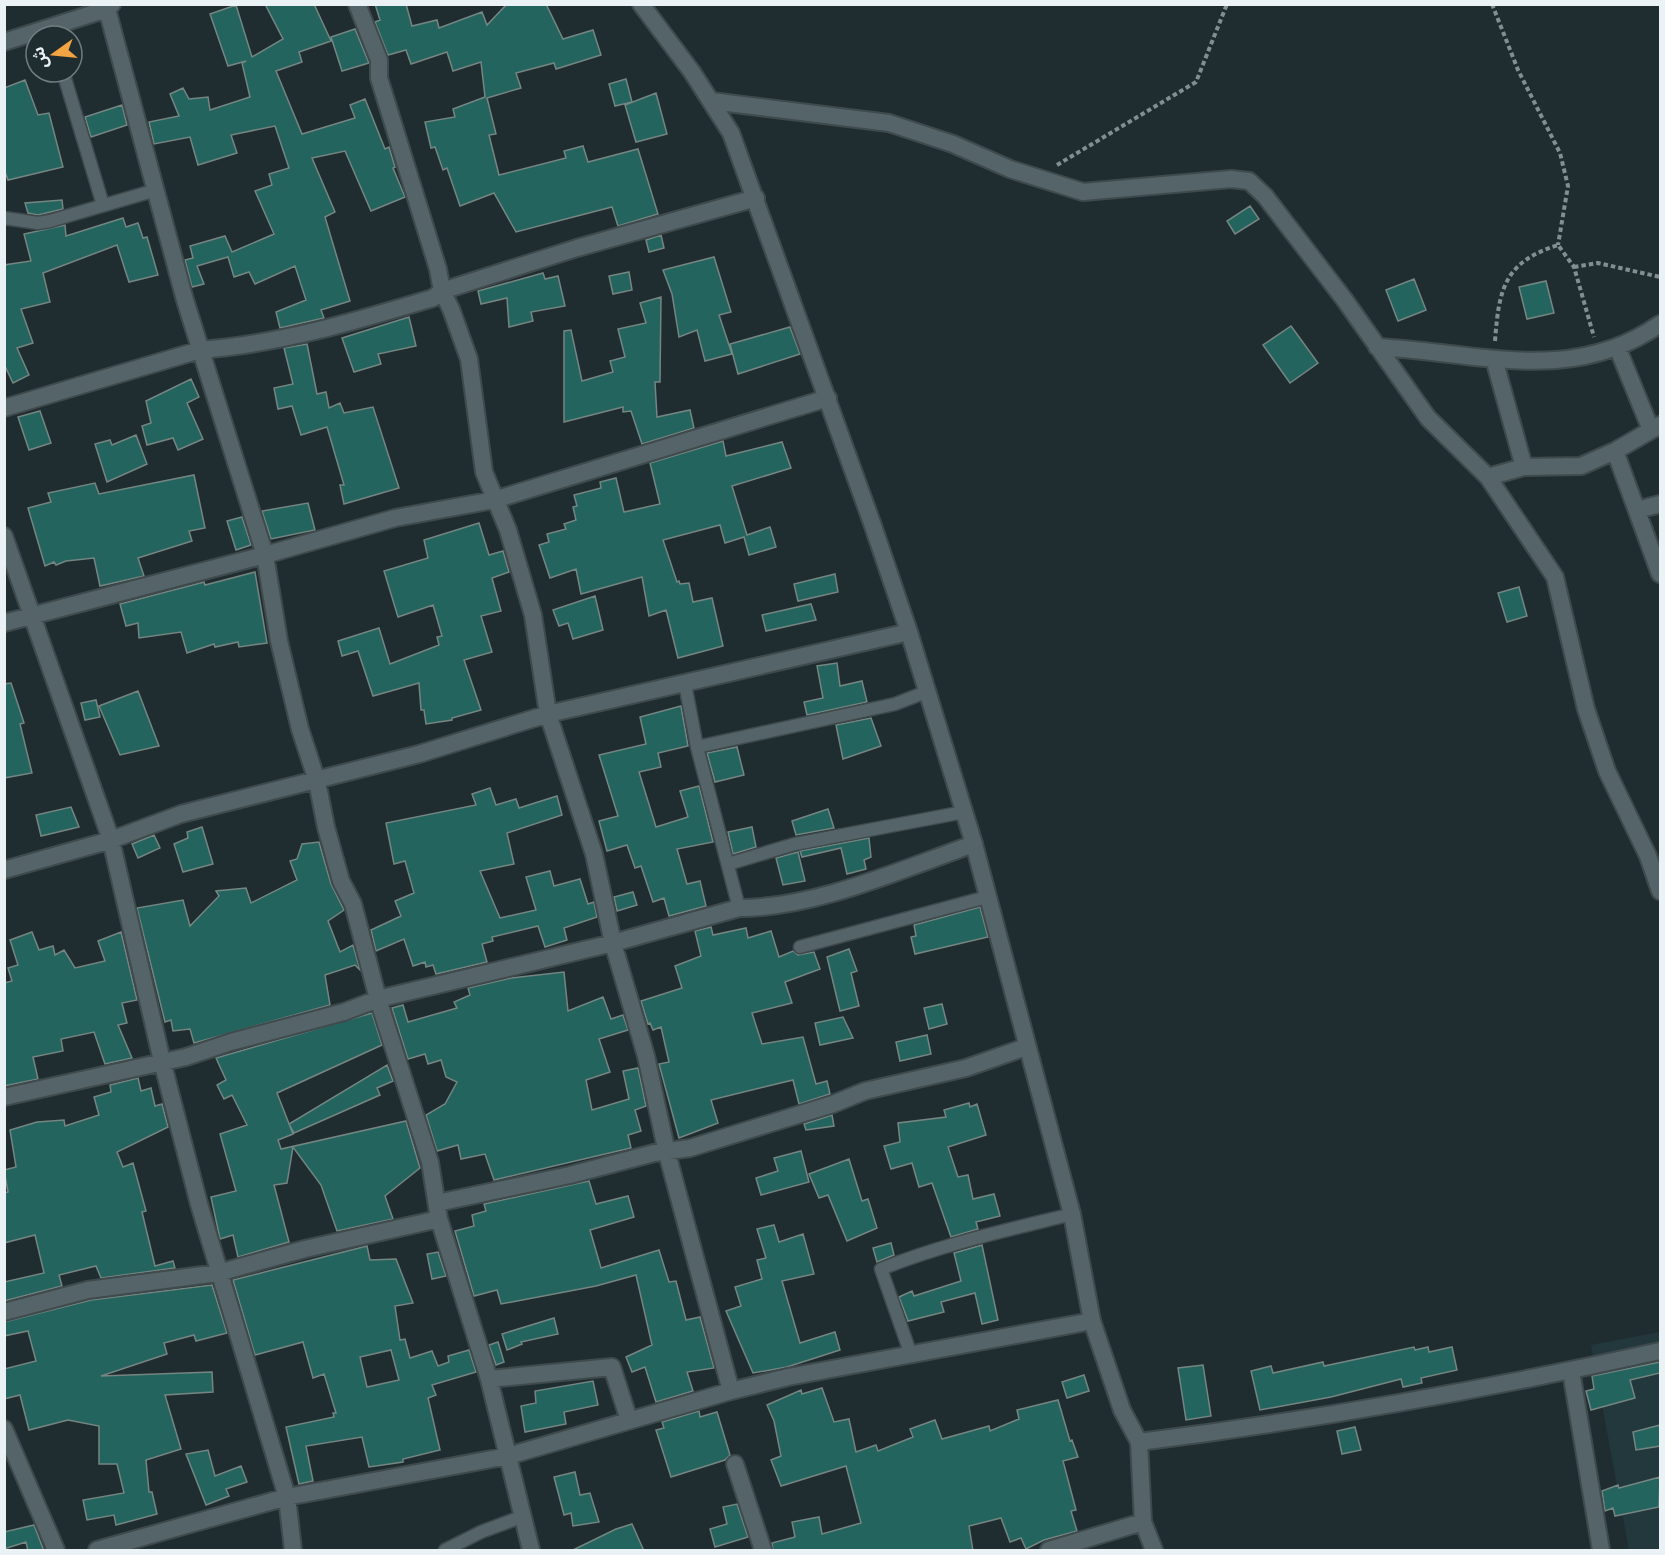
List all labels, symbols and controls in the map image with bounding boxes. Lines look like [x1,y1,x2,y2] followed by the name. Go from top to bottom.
[24,24,84,84] north arrow
[28,45,52,71] text: ش

